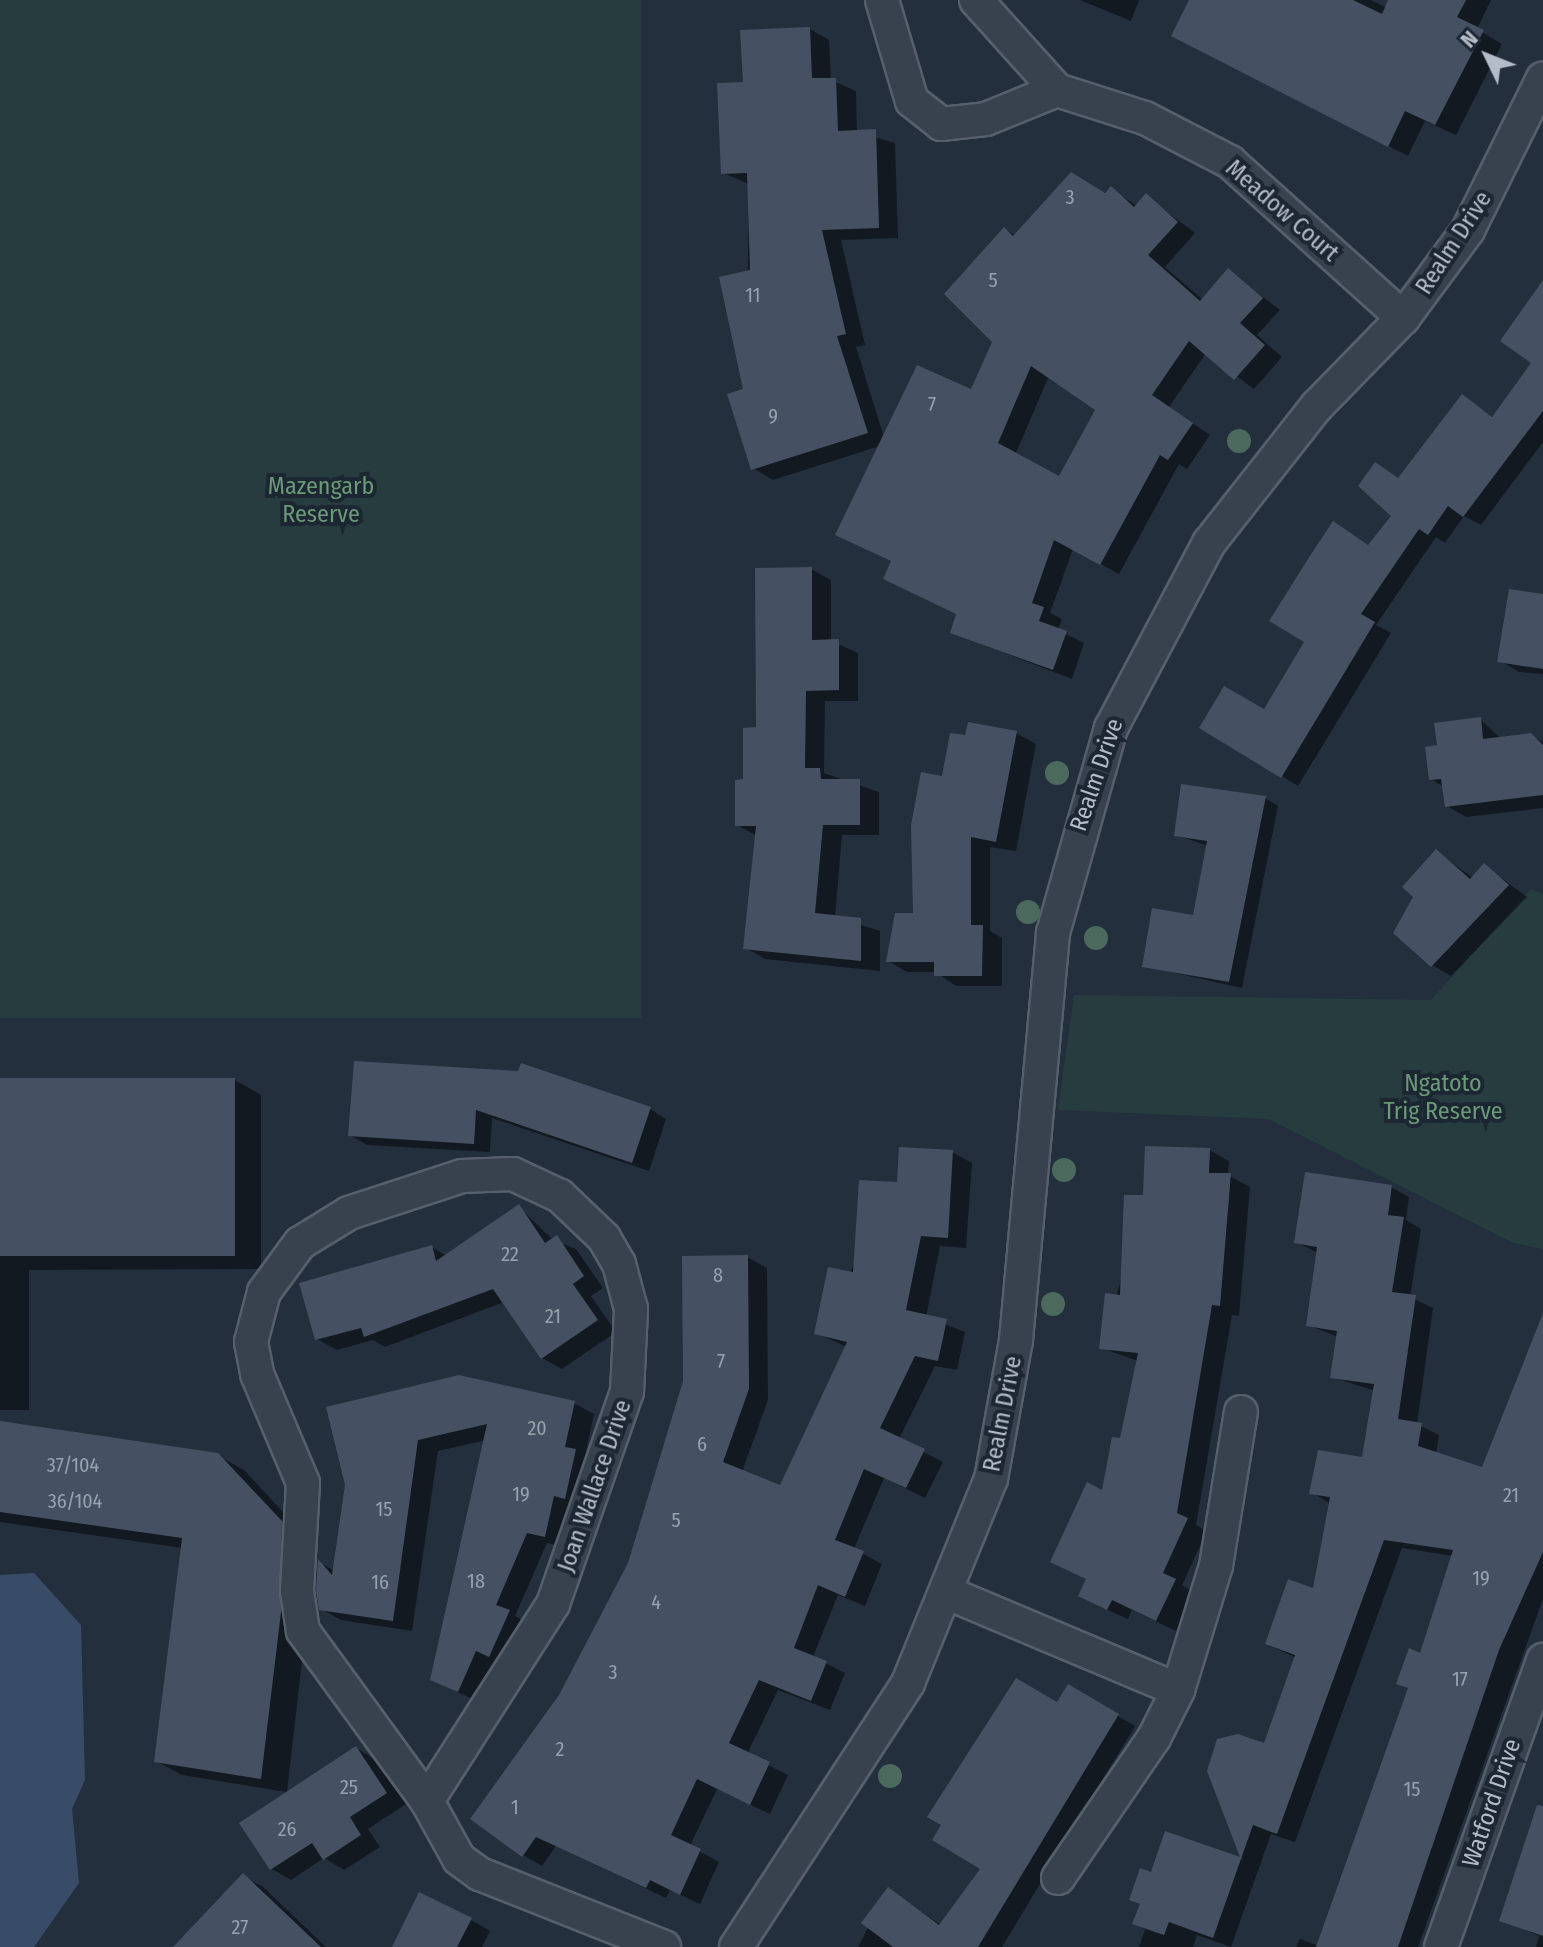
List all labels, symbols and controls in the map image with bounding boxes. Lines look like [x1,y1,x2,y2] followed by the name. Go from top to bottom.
[1447,16,1527,96] north arrow
[1455,25,1483,53] text: N
[1220,154,1344,268] street label: Meadow Court
[1065,185,1075,209] house number: 3
[1410,186,1498,300] street label: Realm Drive
[988,268,998,292] house number: 5
[745,283,761,307] house number: 11
[928,392,936,416] house number: 7
[768,404,778,428] house number: 9
[268,473,374,529] park label: Mazengarb Reserve
[1064,715,1130,835] street label: Realm Drive
[1383,1070,1503,1126] park label: Ngatoto Trig Reserve
[501,1242,519,1266] house number: 22
[713,1263,723,1287] house number: 8
[545,1304,561,1328] house number: 21
[717,1349,725,1373] house number: 7
[978,1354,1028,1474] street label: Realm Drive
[552,1396,638,1576] street label: Joan Wallace Drive
[527,1416,547,1440] house number: 20
[697,1432,707,1456] house number: 6
[47,1453,99,1477] house number: 37/104
[512,1482,530,1506] house number: 19
[1503,1483,1519,1507] house number: 21
[48,1489,102,1513] house number: 36/104
[376,1497,392,1521] house number: 15
[671,1508,681,1532] house number: 5
[1472,1566,1490,1590] house number: 19
[467,1569,485,1593] house number: 18
[371,1570,389,1594] house number: 16
[651,1590,661,1614] house number: 4
[608,1660,618,1684] house number: 3
[1452,1667,1468,1691] house number: 17
[1457,1735,1527,1871] street label: Watford Drive
[556,1737,564,1761] house number: 2
[340,1775,358,1799] house number: 25
[1404,1777,1420,1801] house number: 15
[511,1795,519,1819] house number: 1
[278,1817,296,1841] house number: 26
[232,1915,248,1939] house number: 27

